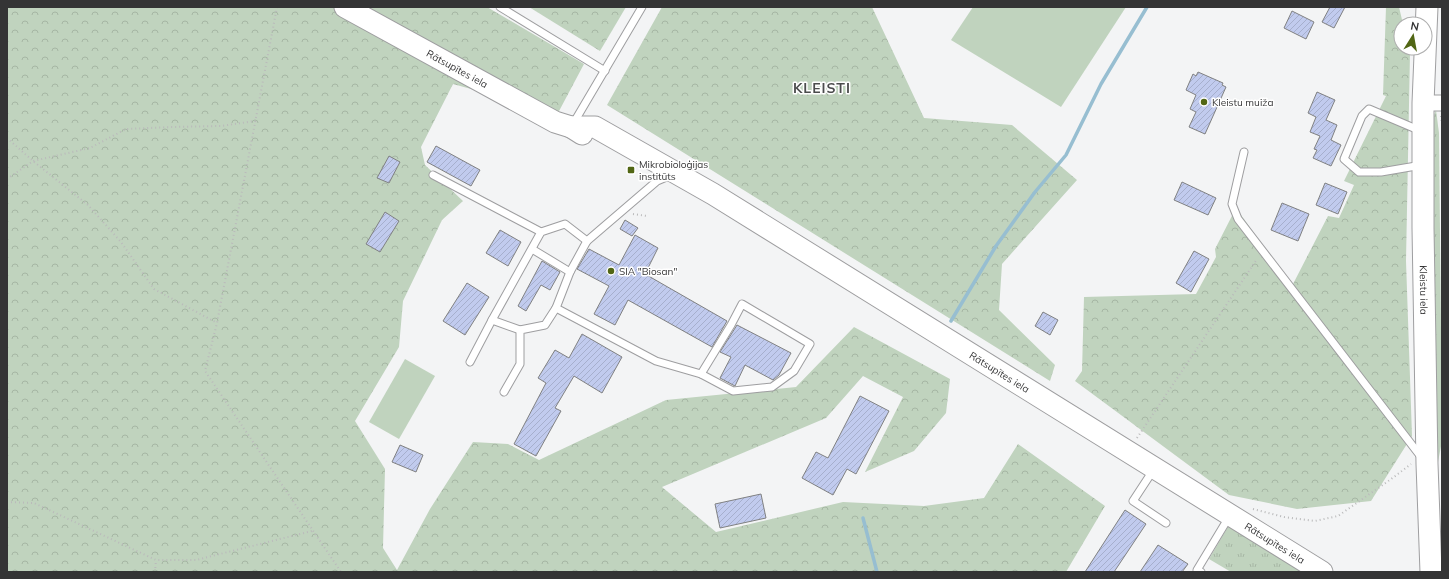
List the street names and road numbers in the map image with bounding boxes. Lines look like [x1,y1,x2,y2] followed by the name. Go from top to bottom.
[424,46,490,91] street label: Rātsupītes iela
[1417,265,1431,315] street label: Kleistu iela
[967,348,1032,395] street label: Rātsupītes iela
[1242,519,1307,566] street label: Rātsupītes iela

